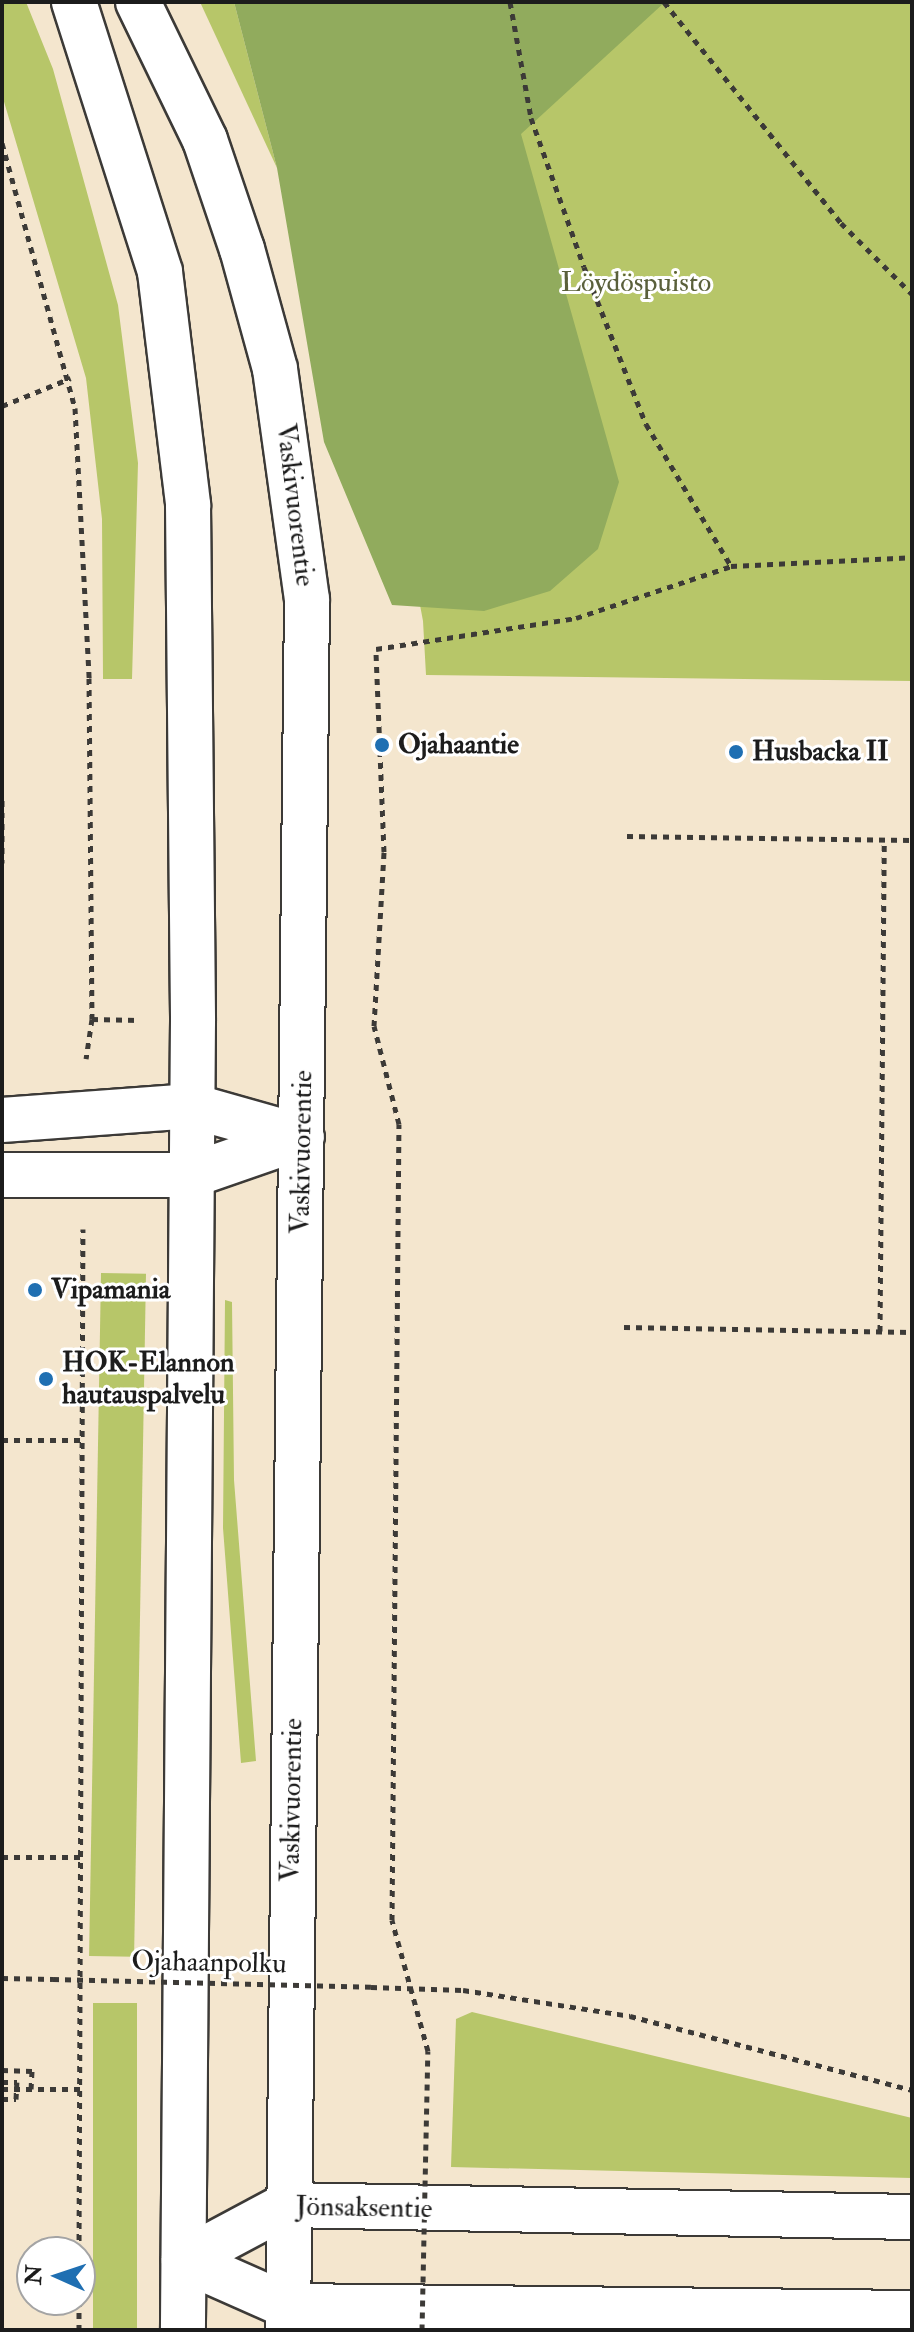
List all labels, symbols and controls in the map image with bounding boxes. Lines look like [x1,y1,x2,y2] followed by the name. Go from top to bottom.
[561,266,711,300] park label: Löydöspuisto
[268,422,322,588] street label: Vaskivuorentie
[398,728,519,762] place label: Ojahaantie
[752,735,888,769] place label: Husbacka II
[373,736,391,754] marker: Ojahaantie
[727,743,745,761] marker: Husbacka II
[284,1070,320,1234] street label: Vaskivuorentie
[51,1273,170,1307] place label: Vipamania
[26,1281,44,1299] marker: Vipamania
[62,1346,234,1412] place label: HOK-Elannon hautauspalvelu
[37,1370,55,1388] marker: HOK-Elannon hautauspalvelu
[274,1718,310,1882] street label: Vaskivuorentie
[131,1945,287,1981] street label: Ojahaanpolku
[295,2190,433,2226] street label: Jönsaksentie
[16,2236,96,2316] north arrow
[20,2264,49,2285] text: N

